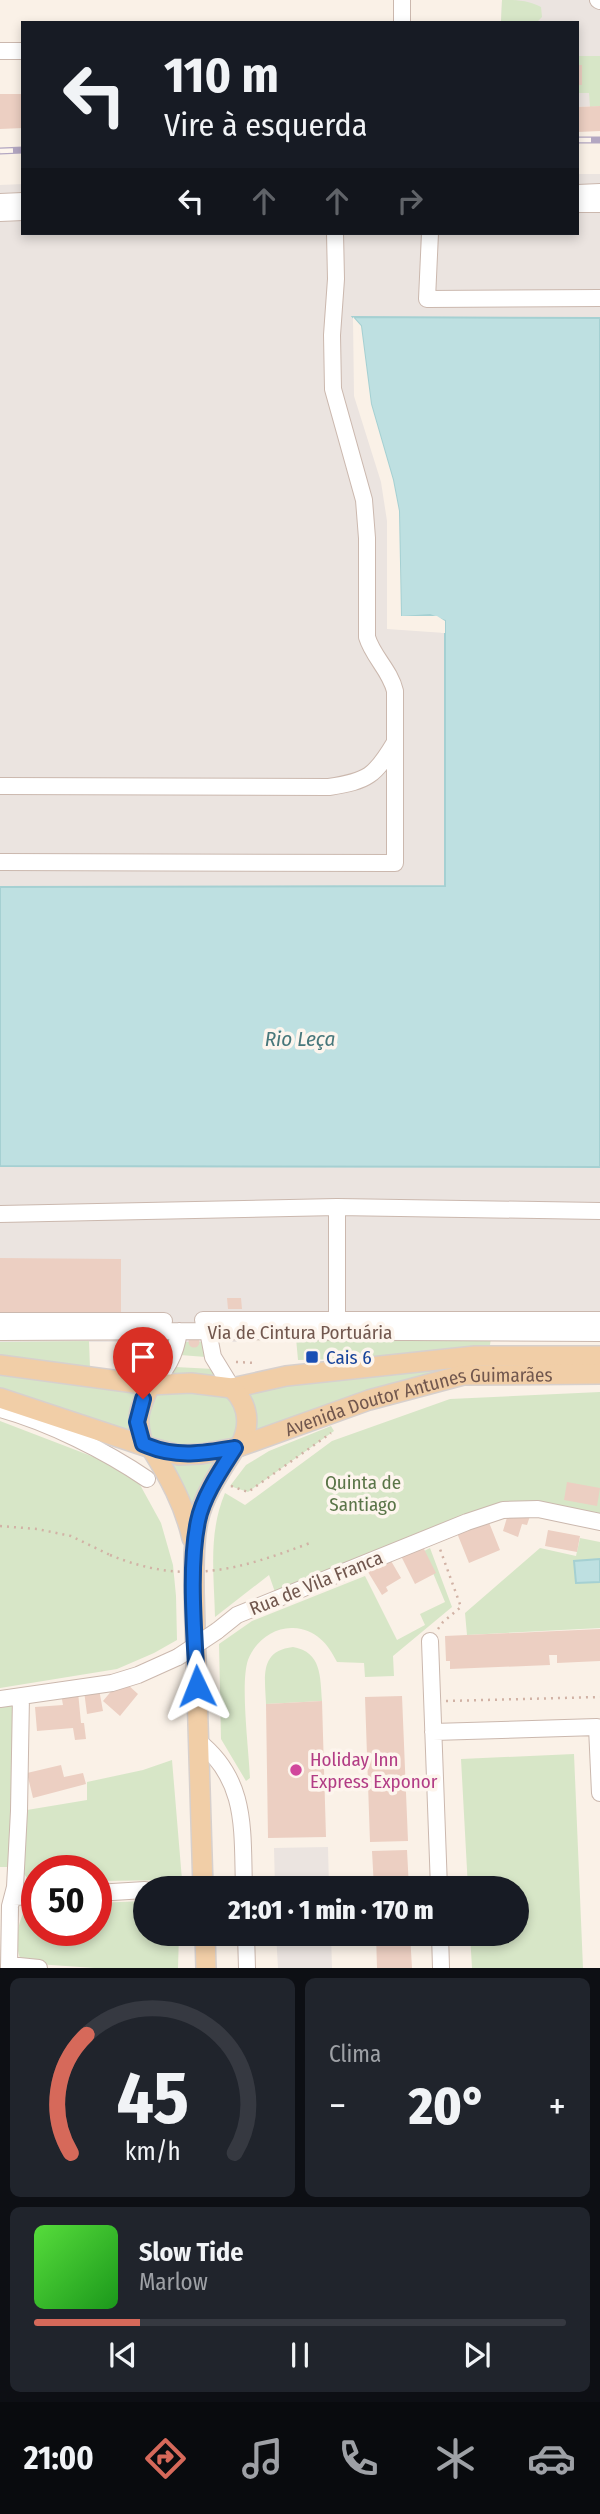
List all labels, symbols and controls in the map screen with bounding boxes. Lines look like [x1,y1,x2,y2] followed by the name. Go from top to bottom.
[164,46,279,105] text: 110 m
[49,49,140,140] icon: left
[164,106,367,144] text: Vire à esquerda
[172,182,210,220] icon: left
[245,182,283,220] icon: ahead
[318,182,356,220] icon: ahead
[391,182,429,220] icon: right
[265,1026,335,1052] water label: Rio Leça
[208,1321,392,1344] street label: Via de Cintura Portuária
[113,1327,173,1399] pin
[124,1338,162,1376] icon: arrive
[326,1346,372,1369] place label: Cais 6
[304,1349,320,1365] marker: Cais 6
[282,1363,553,1441] street label: Avenida Doutor Antunes Guimarães
[325,1471,401,1516] park label: Quinta de Santiago
[246,1546,386,1620] street label: Rua de Vila Franca
[160,1649,234,1723] position arrow
[310,1748,438,1793] place label: Holiday Inn Express Exponor
[288,1762,304,1778] marker: Holiday Inn Express Exponor
[21,1855,112,1946] speed limit sign: 50
[228,1895,434,1926] text: 21:01 · 1 min · 170 m
[329,2040,381,2068] text: Clima
[116,2056,189,2143] text: 45
[409,2075,486,2138] text: 20°
[329,2083,346,2129] text: −
[549,2083,566,2129] text: +
[125,2137,180,2167] text: km/h
[139,2237,243,2268] text: Slow Tide
[139,2268,208,2296] text: Marlow
[104,2336,142,2374] icon: previous
[281,2336,319,2374] icon: pause
[458,2336,496,2374] icon: next
[141,2434,190,2483] icon: directions
[238,2434,287,2483] icon: music
[334,2434,383,2483] icon: phone
[431,2434,480,2483] icon: climate
[527,2434,576,2483] icon: car
[24,2439,94,2477] text: 21:00

